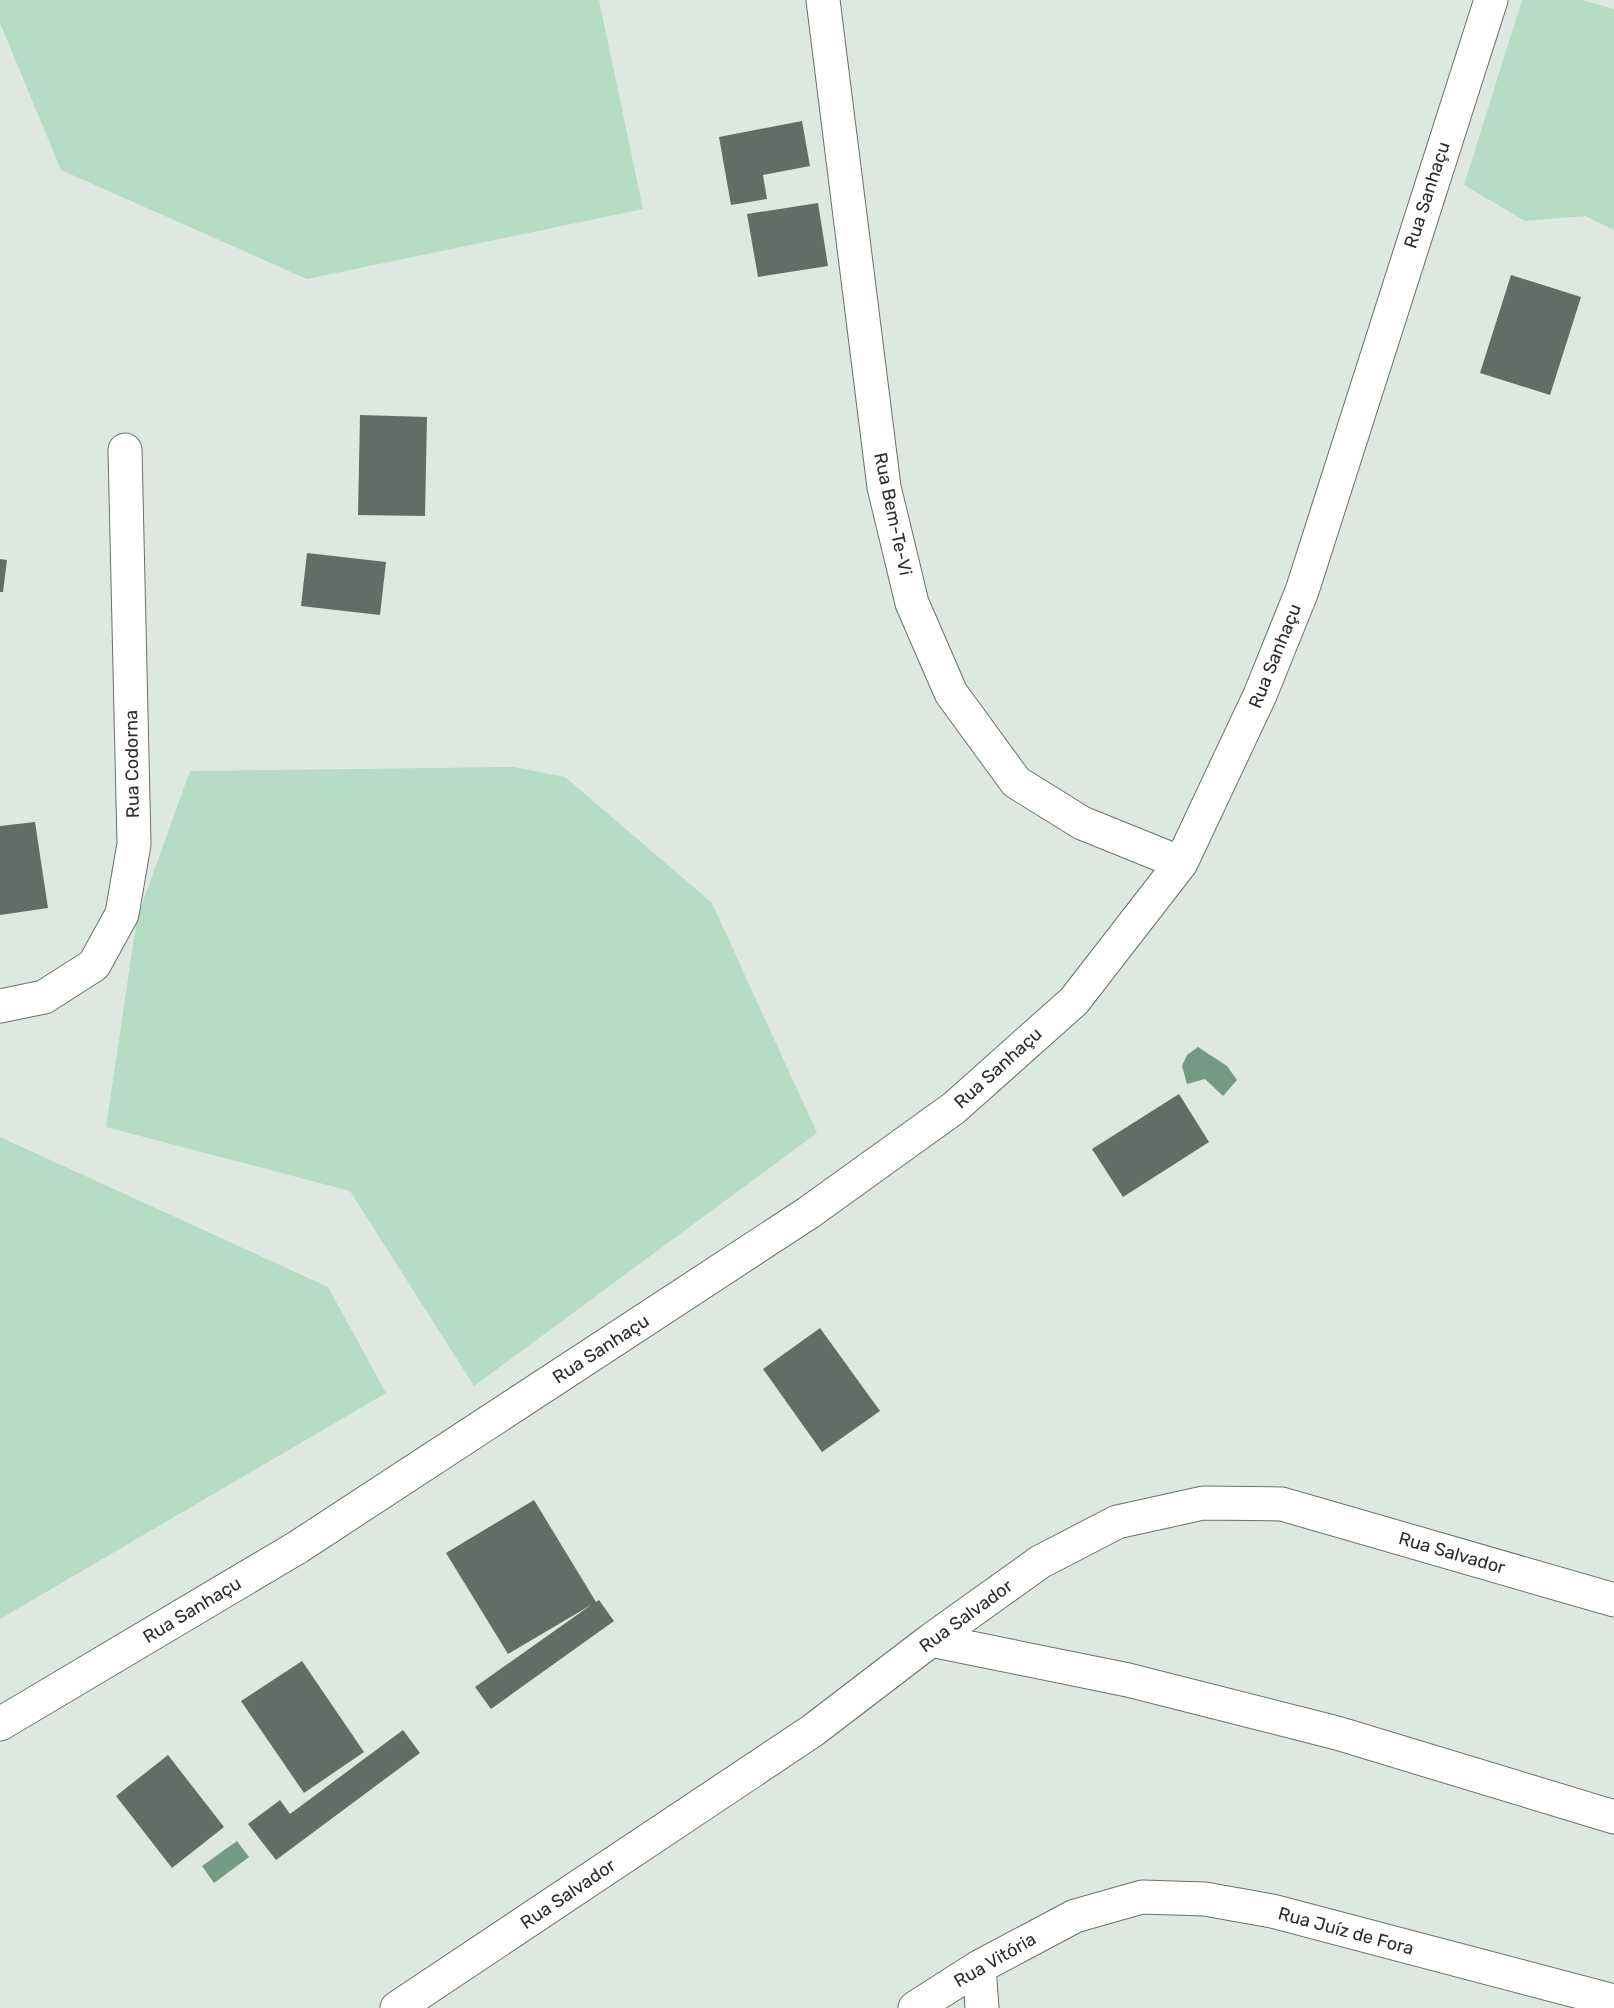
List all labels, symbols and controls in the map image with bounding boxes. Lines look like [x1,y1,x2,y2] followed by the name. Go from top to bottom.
[1399,139,1455,251] street label: Rua Sanhaçu
[869,450,917,578] street label: Rua Bem-Te-Vi
[1244,601,1306,711] street label: Rua Sanhaçu
[120,710,144,818] street label: Rua Codorna
[950,1023,1046,1113] street label: Rua Sanhaçu
[549,1310,653,1388] street label: Rua Sanhaçu
[1396,1527,1508,1579] street label: Rua Salvador
[139,1572,245,1648] street label: Rua Sanhaçu
[915,1575,1017,1657] street label: Rua Salvador
[516,1854,620,1934] street label: Rua Salvador
[1276,1902,1416,1960] street label: Rua Juíz de Fora
[950,1928,1040,1992] street label: Rua Vitória

